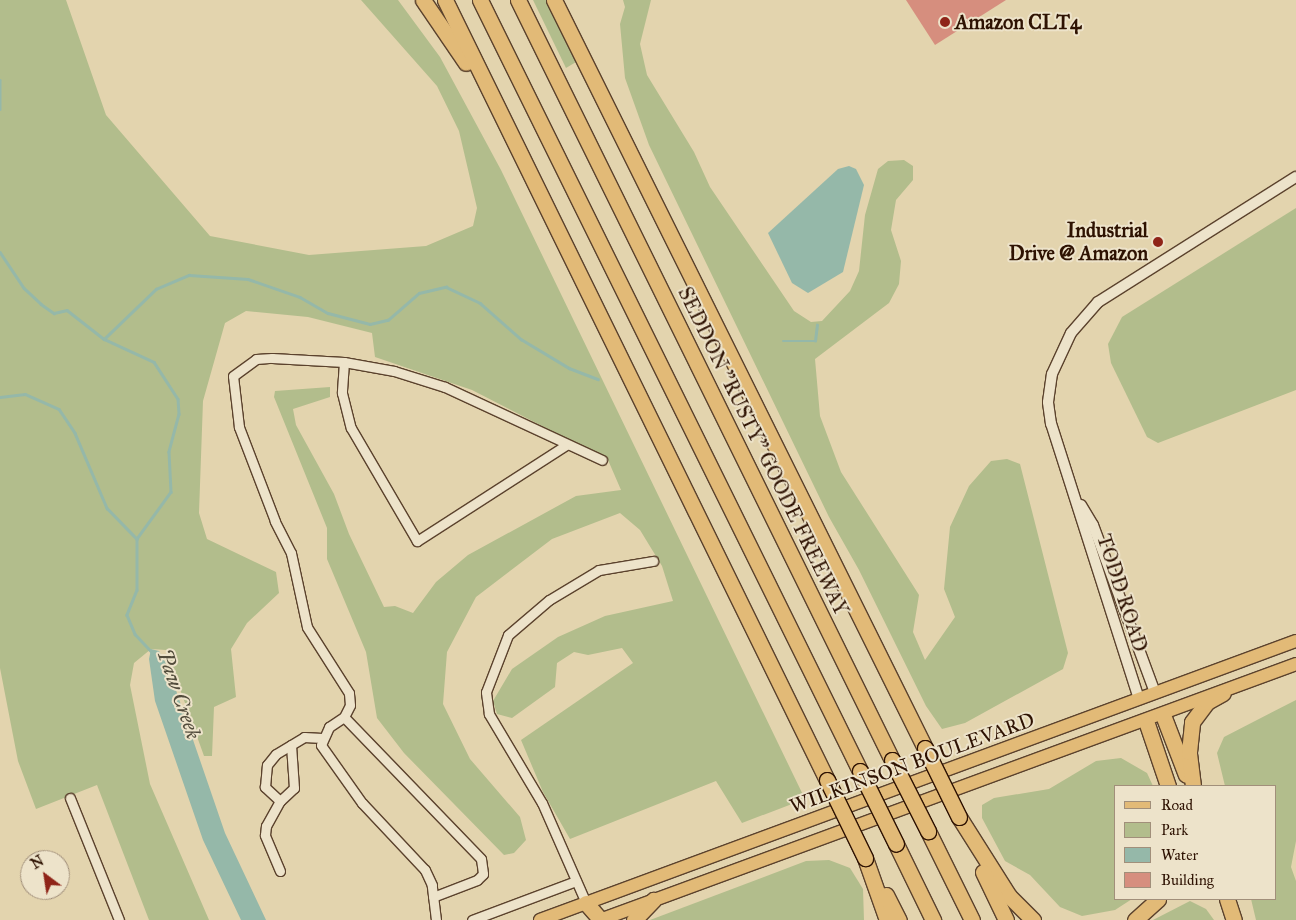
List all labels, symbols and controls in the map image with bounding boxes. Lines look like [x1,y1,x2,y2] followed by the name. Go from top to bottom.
[955,10,1081,34] place label: Amazon CLT4
[939,16,951,28] marker: Amazon CLT4
[1009,218,1148,265] place label: Industrial Drive @ Amazon
[1152,236,1164,248] marker: Industrial Drive @ Amazon
[673,283,853,619] street label: SEDDON "RUSTY" GOODE FREEWAY
[1092,531,1152,655] street label: TODD ROAD
[152,646,206,742] water label: Paw Creek
[786,708,1038,818] street label: WILKINSON BOULEVARD
[1114,785,1276,900] legend
[1161,796,1193,814] text: Road
[1161,821,1188,839] text: Park
[1161,846,1198,864] text: Water
[20,850,70,900] north arrow
[28,852,47,873] text: N
[1161,871,1214,889] text: Building

